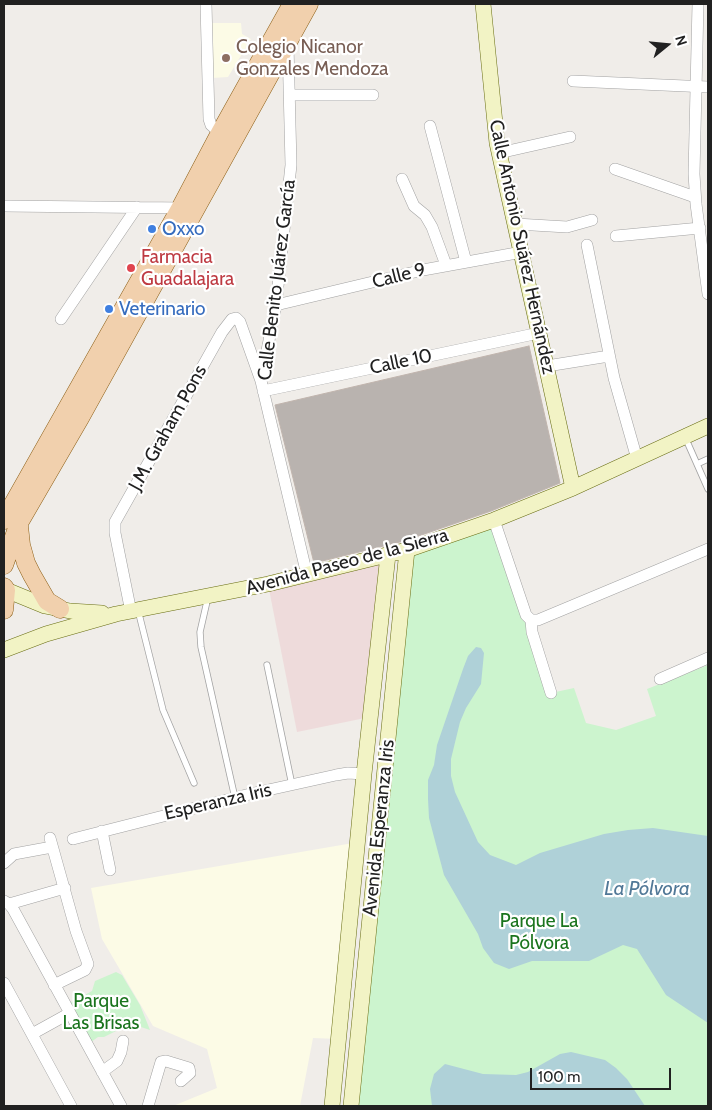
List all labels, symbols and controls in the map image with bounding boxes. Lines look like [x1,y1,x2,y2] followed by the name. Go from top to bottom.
[642,20,692,70] north arrow
[671,33,691,48] text: N
[236,36,388,80] place label: Colegio Nicanor Gonzales Mendoza
[220,52,232,64] marker: Colegio Nicanor Gonzales Mendoza
[484,118,560,376] street label: Calle Antonio Suárez Hernández
[253,178,301,382] street label: Calle Benito Juárez García
[162,218,205,240] place label: Oxxo
[146,223,158,235] marker: Oxxo
[141,246,234,290] place label: Farmacia Guadalajara
[370,258,428,294] street label: Calle 9
[125,262,137,274] marker: Farmacia Guadalajara
[119,298,205,320] place label: Veterinario
[103,303,115,315] marker: Veterinario
[368,344,434,380] street label: Calle 10
[124,361,212,495] street label: J.M. Graham Pons
[243,524,451,600] street label: Avenida Paseo de la Sierra
[358,738,400,918] street label: Avenida Esperanza Iris
[162,779,274,825] street label: Esperanza Iris
[604,877,690,901] water label: La Pólvora
[500,910,578,954] park label: Parque La Pólvora
[63,990,139,1034] park label: Parque Las Brisas
[532,1058,673,1090] scale bar
[538,1068,580,1086] text: 100 m

